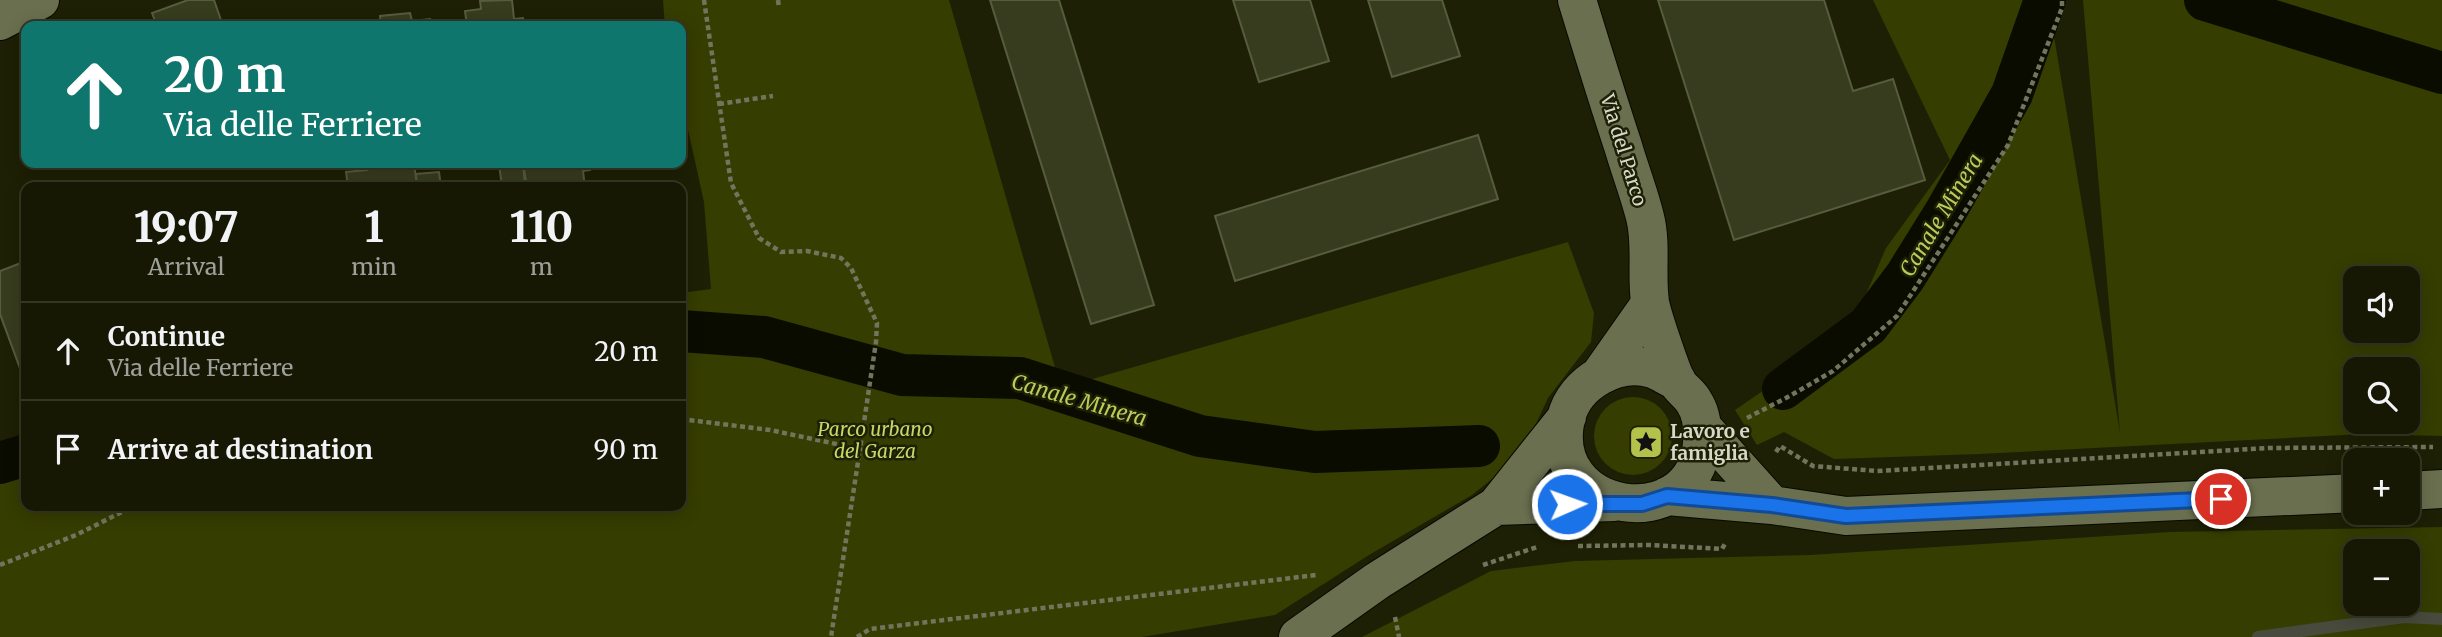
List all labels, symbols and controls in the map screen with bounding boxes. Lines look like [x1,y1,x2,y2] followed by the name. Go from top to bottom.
[164,44,285,105] text: 20 m
[49,49,140,140] icon: ahead
[1595,90,1652,209] street label: Via del Parco
[164,105,422,145] text: Via delle Ferriere
[1894,148,1988,282] water label: Canale Minera
[134,201,239,253] text: 19:07
[364,201,384,253] text: 1
[510,201,573,253] text: 110
[148,252,225,281] text: Arrival
[351,252,397,281] text: min
[530,252,553,281] text: m
[2343,266,2420,616] map controls
[2343,266,2420,343] button: sound
[108,320,225,353] text: Continue
[49,332,87,370] icon: ahead
[594,335,658,368] text: 20 m
[108,353,293,382] text: Via delle Ferriere
[2343,357,2420,434] button: search
[1008,368,1150,432] water label: Canale Minera
[818,417,933,463] park label: Parco urbano del Garza
[1670,419,1750,465] place label: Lavoro e famiglia
[1627,423,1665,461] place icon: Lavoro e famiglia
[49,430,87,468] icon: arrive
[108,433,373,466] text: Arrive at destination
[594,433,658,466] text: 90 m
[2343,448,2420,525] button: +
[1530,467,1604,541] position arrow
[2191,469,2251,529] pin
[2202,480,2240,518] icon: arrive
[2343,539,2420,616] button: −

